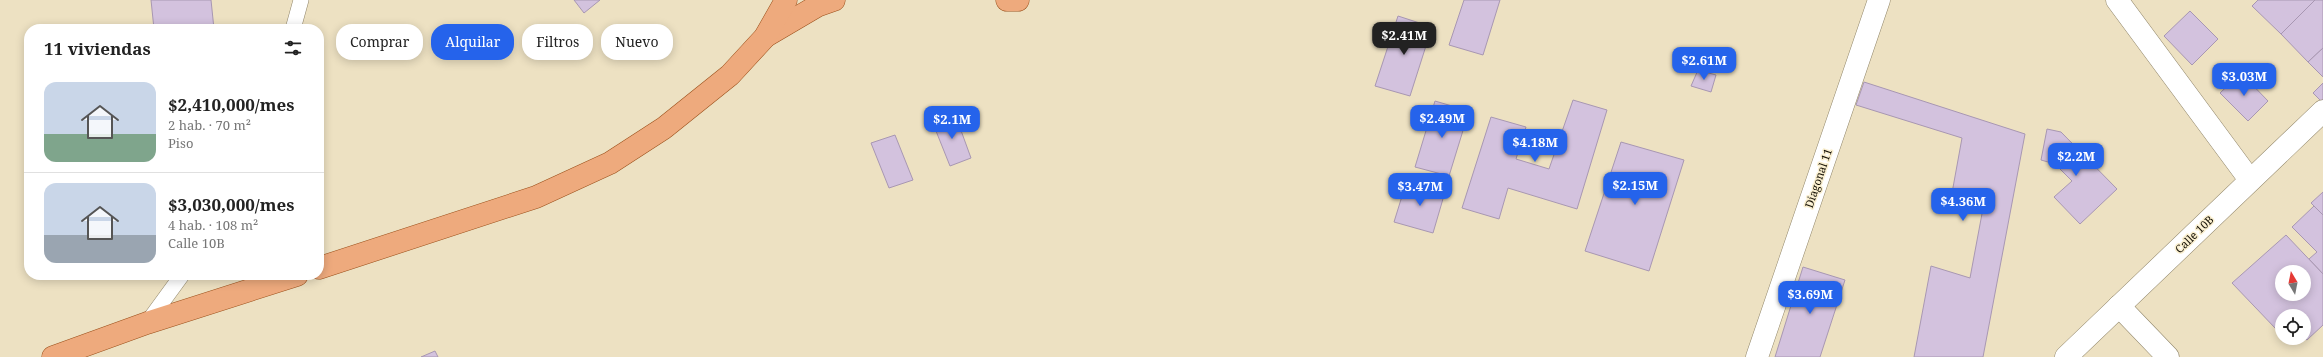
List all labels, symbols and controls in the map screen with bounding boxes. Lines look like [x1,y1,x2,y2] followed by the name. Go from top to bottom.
[1371,22,1437,56] pin: $2.41M
[336,24,423,60] chip: Comprar
[431,24,514,60] chip: Alquilar
[522,24,593,60] chip: Filtros
[601,24,673,60] chip: Nuevo
[1381,26,1427,44] text: $2.41M
[44,37,151,60] text: 11 viviendas
[282,37,304,59] icon: filters
[1671,47,1737,81] pin: $2.61M
[1681,51,1727,69] text: $2.61M
[2211,63,2277,97] pin: $3.03M
[2221,67,2267,85] text: $3.03M
[168,93,294,116] text: $2,410,000/mes
[76,98,124,146] icon: home
[1409,105,1475,139] pin: $2.49M
[924,106,980,140] pin: $2.1M
[1419,109,1465,127] text: $2.49M
[933,110,971,128] text: $2.1M
[168,116,251,134] text: 2 hab. · 70 m²
[1502,129,1568,163] pin: $4.18M
[1512,133,1558,151] text: $4.18M
[168,134,193,152] text: Piso
[2048,143,2104,177] pin: $2.2M
[1801,146,1835,210] street label: Diagonal 11
[2057,147,2095,165] text: $2.2M
[1602,172,1668,206] pin: $2.15M
[1387,173,1453,207] pin: $3.47M
[1612,176,1658,194] text: $2.15M
[1397,177,1443,195] text: $3.47M
[1930,188,1996,222] pin: $4.36M
[1940,192,1986,210] text: $4.36M
[168,193,294,216] text: $3,030,000/mes
[76,199,124,247] icon: home
[2172,212,2216,256] street label: Calle 10B
[168,216,258,234] text: 4 hab. · 108 m²
[168,234,225,252] text: Calle 10B
[2275,265,2311,301] north arrow
[2275,265,2311,345] map controls
[1777,281,1843,315] pin: $3.69M
[1787,285,1833,303] text: $3.69M
[2275,309,2311,345] button: locate

